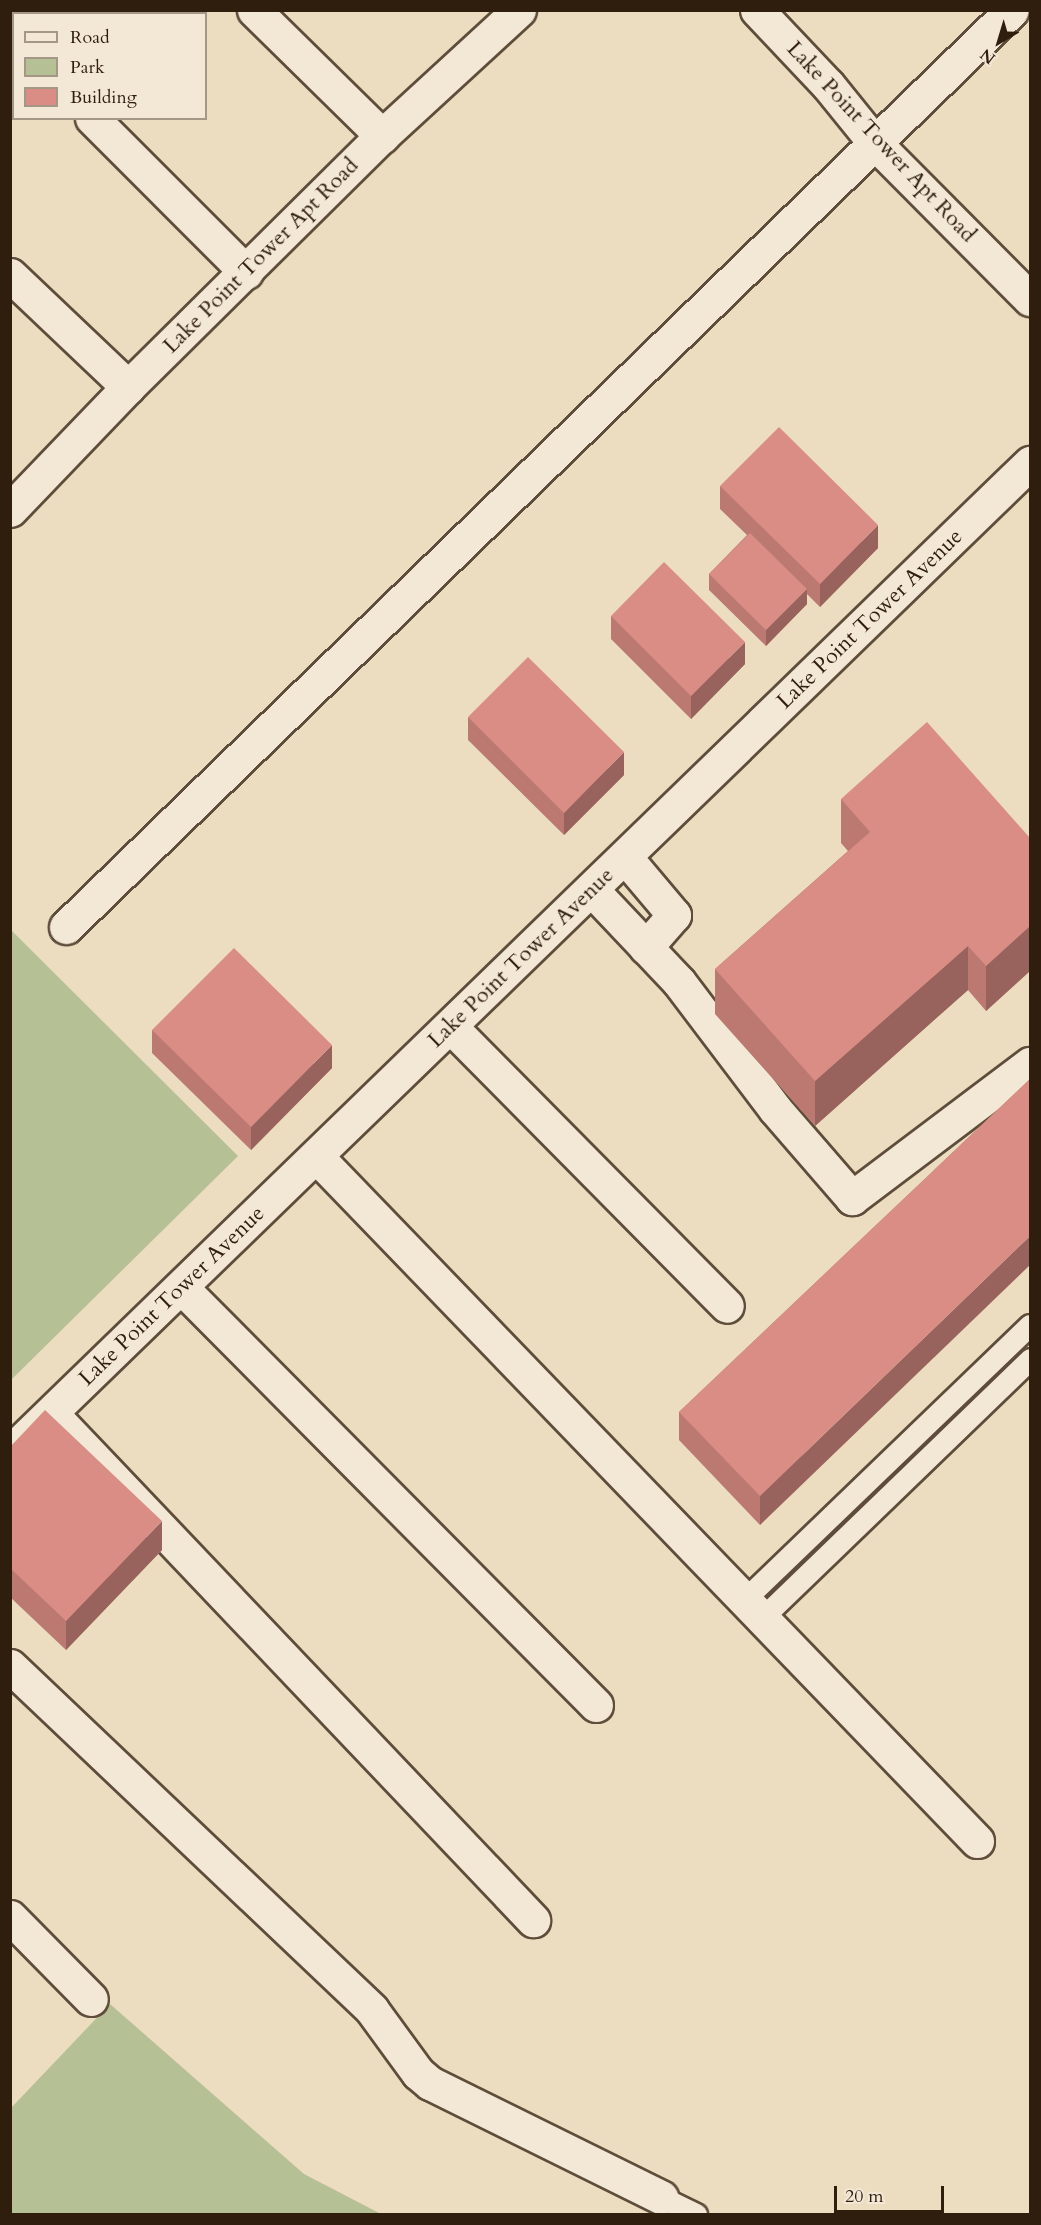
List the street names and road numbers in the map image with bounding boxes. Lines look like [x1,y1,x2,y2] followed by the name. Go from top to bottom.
[781,36,981,248] street label: Lake Point Tower Apt Road
[158,153,364,359] street label: Lake Point Tower Apt Road
[772,523,968,715] street label: Lake Point Tower Avenue
[423,862,619,1054] street label: Lake Point Tower Avenue
[74,1200,270,1392] street label: Lake Point Tower Avenue

